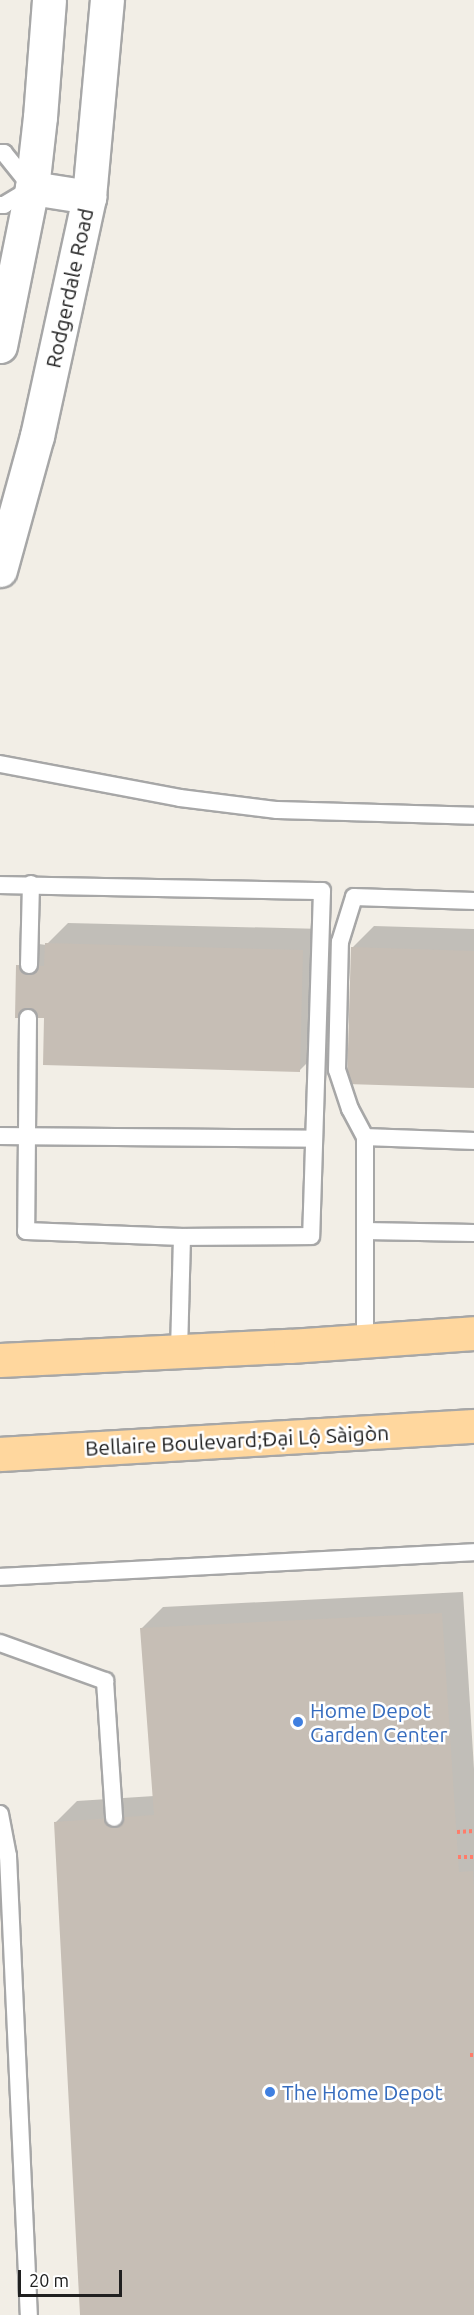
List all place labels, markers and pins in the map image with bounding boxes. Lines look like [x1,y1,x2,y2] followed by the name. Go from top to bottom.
[310,1697,448,1747] place label: Home Depot Garden Center
[291,1715,305,1729] marker: Home Depot Garden Center
[282,2079,443,2105] place label: The Home Depot
[263,2085,277,2099] marker: The Home Depot

